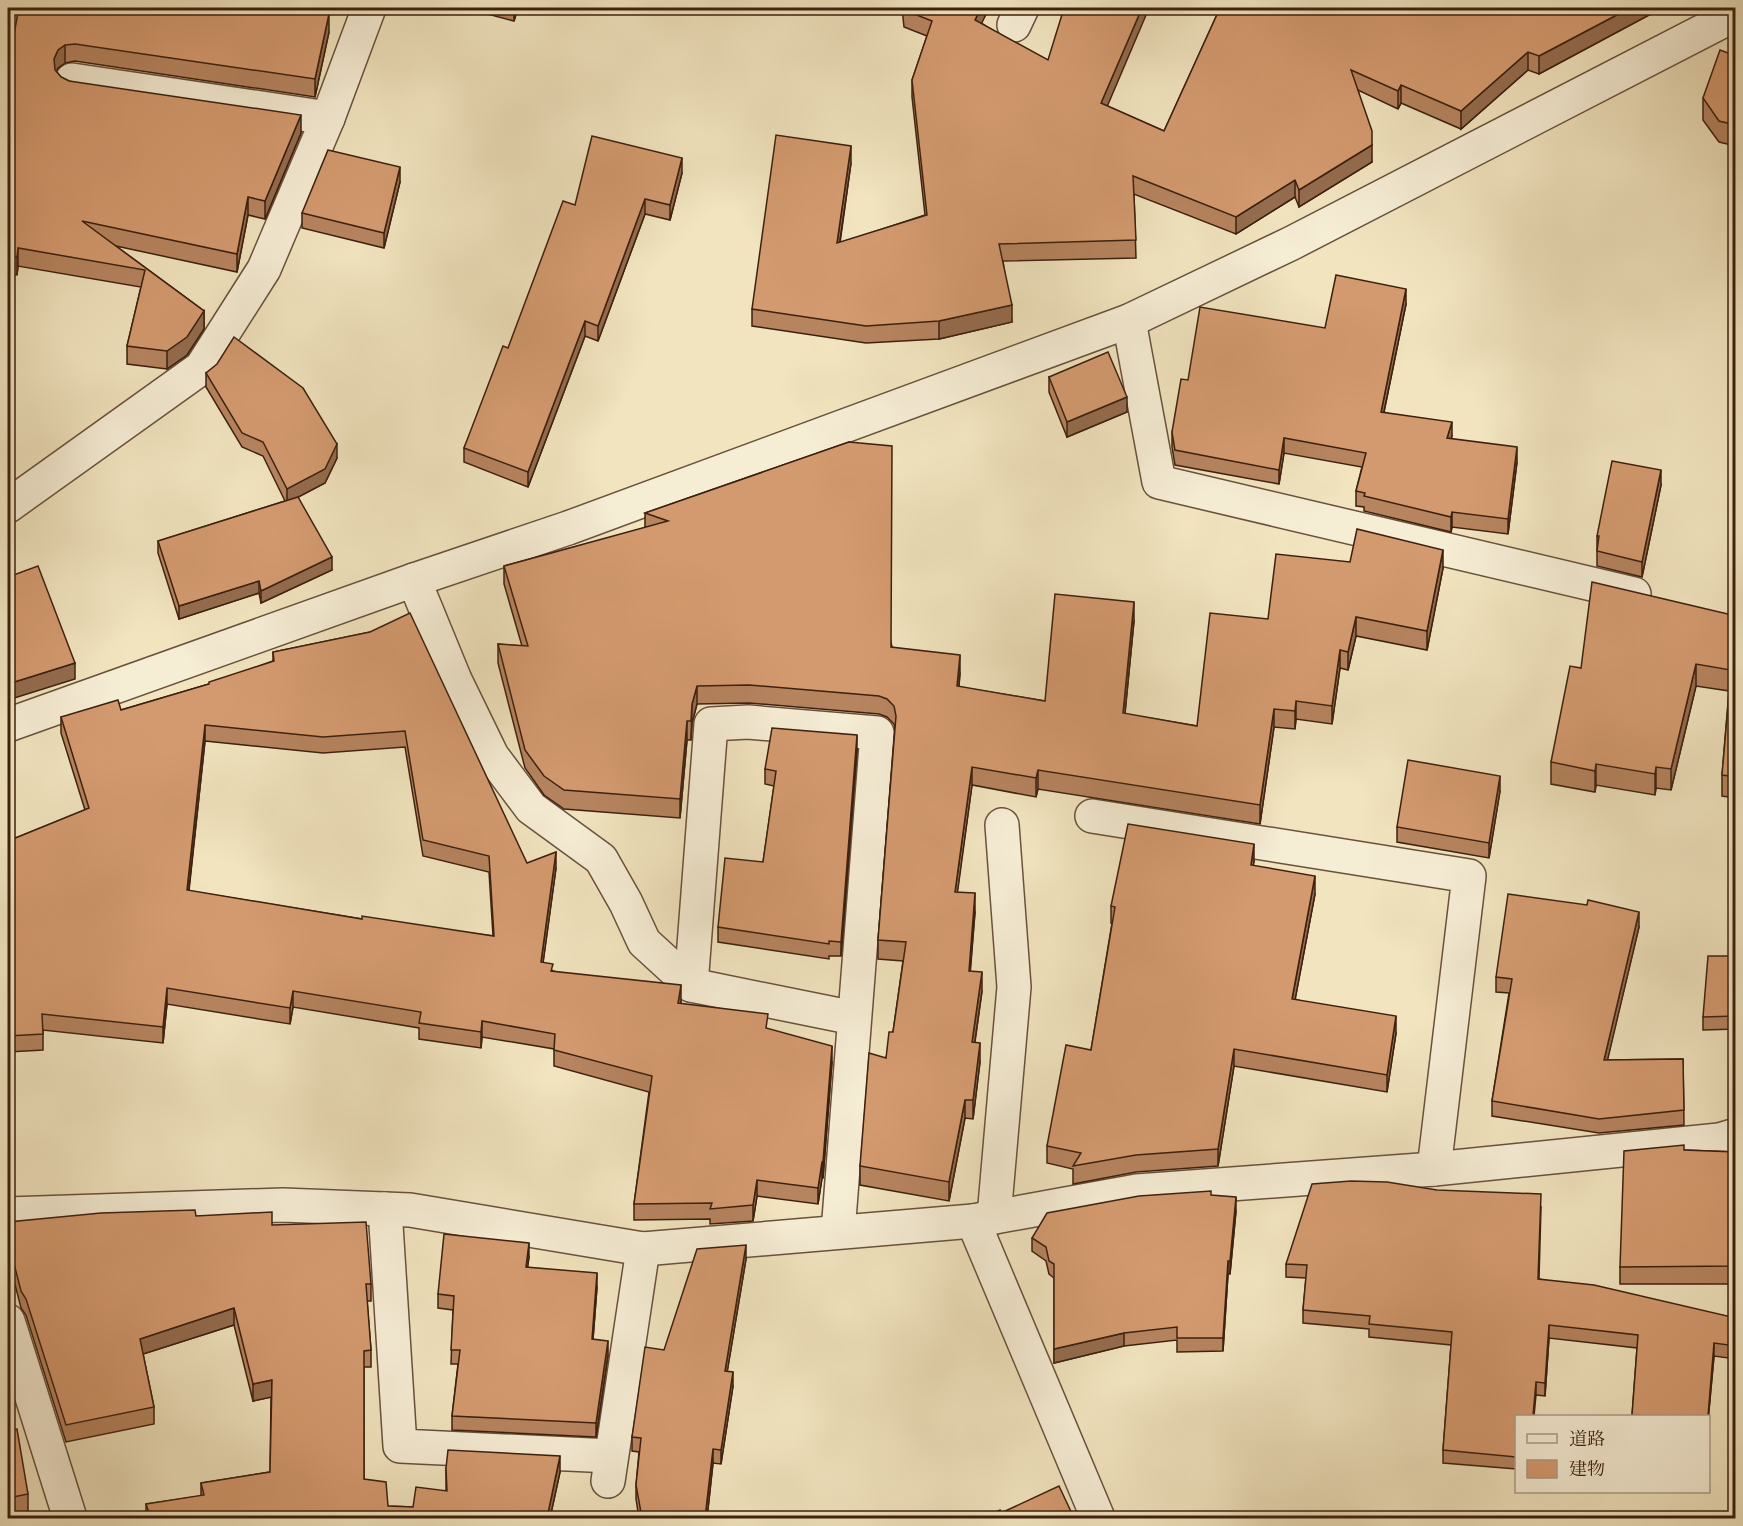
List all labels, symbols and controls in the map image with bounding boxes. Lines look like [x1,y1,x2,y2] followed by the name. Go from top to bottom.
[1515,1415,1710,1493] legend
[1569,1425,1605,1452] text: 道路
[1569,1455,1605,1482] text: 建物

